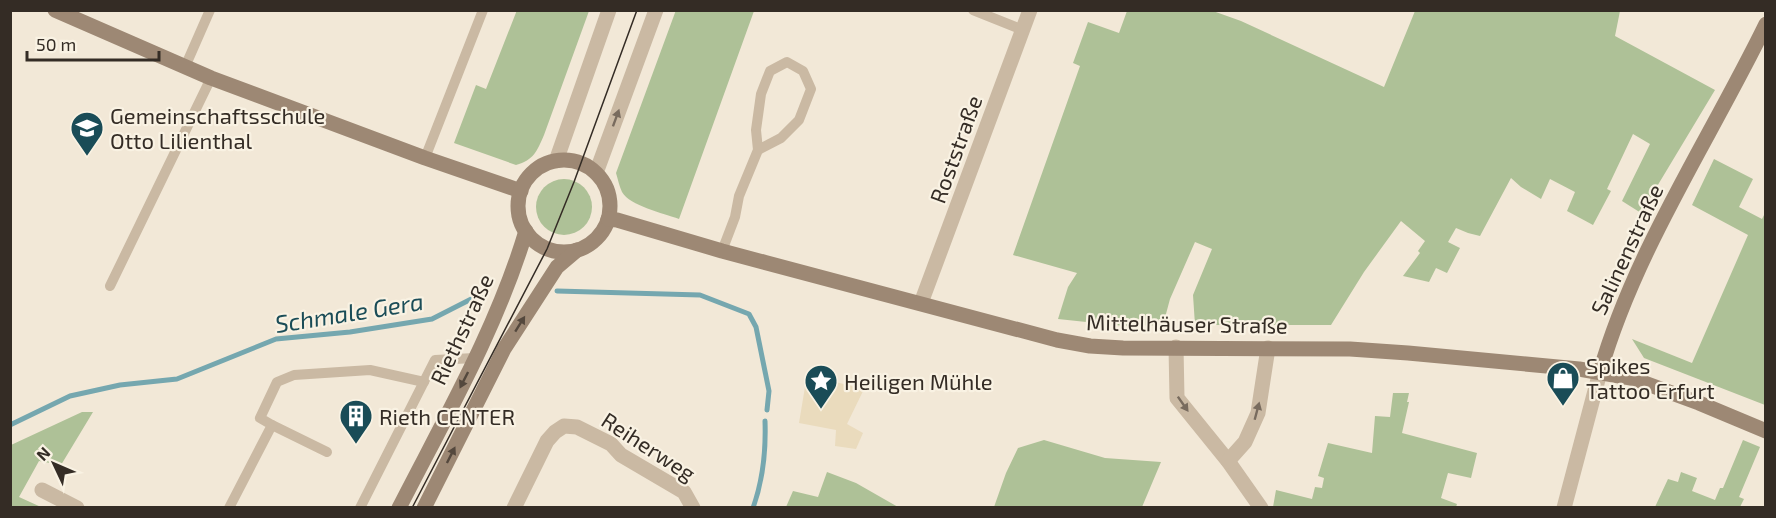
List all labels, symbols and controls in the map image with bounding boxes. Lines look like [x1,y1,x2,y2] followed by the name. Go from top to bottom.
[27,24,159,62] scale bar
[36,33,76,55] text: 50 m
[924,92,986,206] street label: Roststraße
[110,102,325,153] place label: Gemeinschaftsschule Otto Lilienthal
[612,109,622,127] one-way arrow
[69,110,105,157] school or university icon: Gemeinschaftsschule Otto Lilienthal
[1584,180,1668,318] street label: Salinenstraße
[424,270,498,388] street label: Riethstraße
[273,286,425,338] water label: Schmale Gera
[1086,308,1288,338] street label: Mittelhäuser Straße
[514,316,525,333] one-way arrow
[1586,352,1715,403] place label: Spikes Tattoo Erfurt
[1545,360,1581,407] shop icon: Spikes Tattoo Erfurt
[803,363,839,410] place icon: Heiligen Mühle
[844,368,993,394] place label: Heiligen Mühle
[459,372,468,389] one-way arrow
[1177,395,1189,411] one-way arrow
[338,398,374,445] building icon: Rieth CENTER
[1252,402,1262,420] one-way arrow
[379,403,515,429] place label: Rieth CENTER
[597,406,701,486] street label: Reiherweg
[24,434,84,494] north arrow
[32,442,54,464] text: N
[446,447,456,464] one-way arrow

